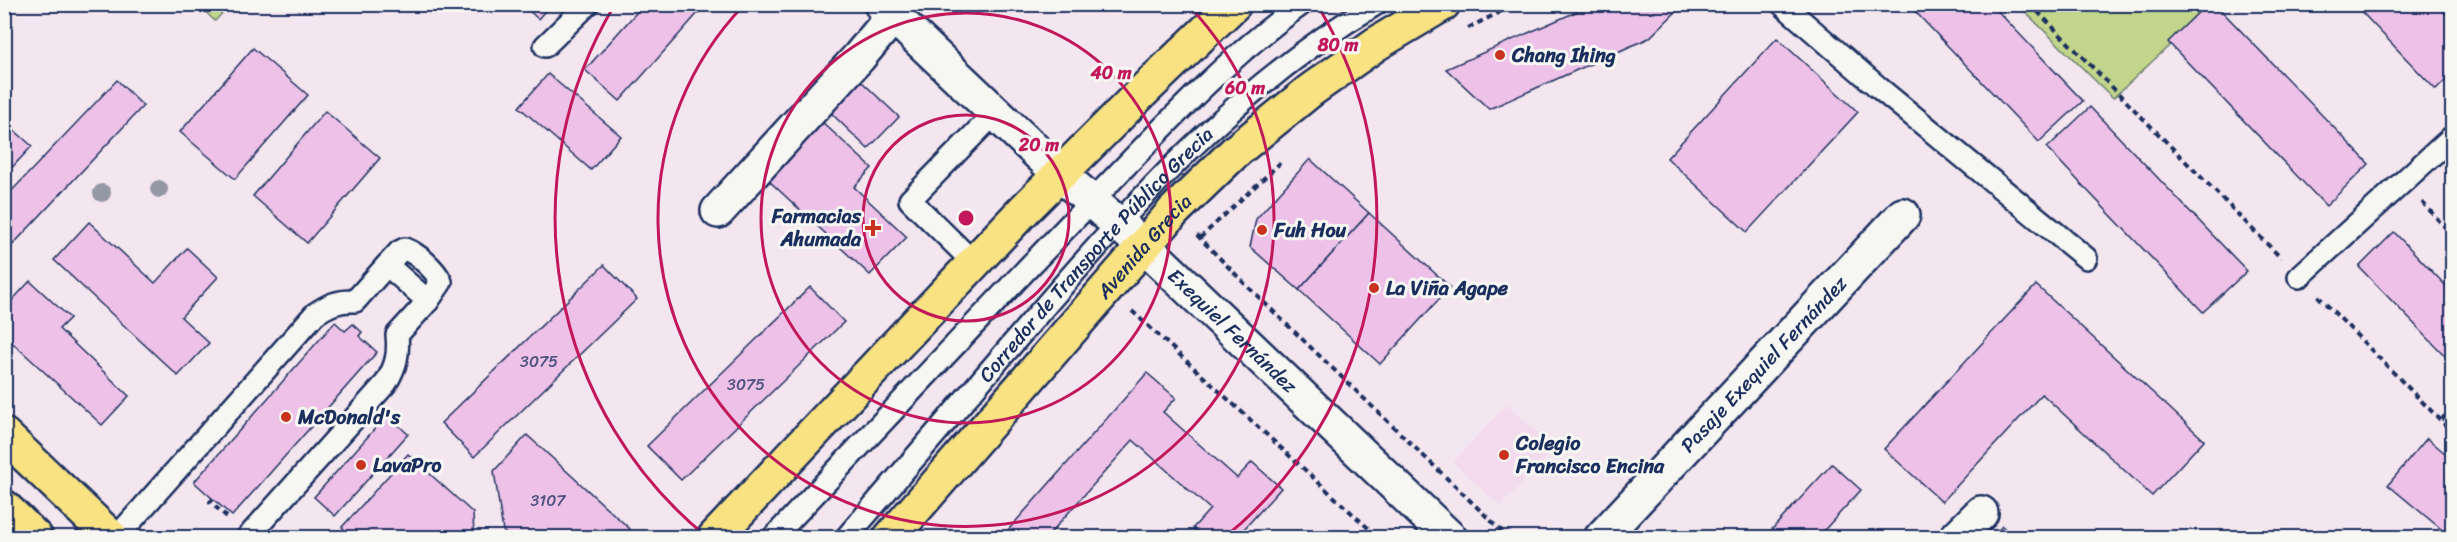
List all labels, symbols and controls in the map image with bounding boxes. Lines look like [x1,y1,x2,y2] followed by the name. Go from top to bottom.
[1317,29,1359,61] text: 80 m
[1511,38,1616,73] place label: Chang Ihing
[1493,48,1507,62] marker: Chang Ihing
[1089,57,1132,89] text: 40 m
[1224,72,1265,104] text: 60 m
[970,118,1222,391] street label: Corredor de Transporte Público Grecia
[1018,129,1059,161] text: 20 m
[1087,185,1201,308] street label: Avenida Grecia
[771,199,862,257] place label: Farmacias Ahumada
[956,208,976,228] centre of rings
[1273,213,1347,248] place label: Fuh Hou
[866,221,880,235] marker: Farmacias Ahumada
[1255,223,1269,237] marker: Fuh Hou
[1159,260,1306,402] street label: Exequiel Fernández
[1672,267,1856,461] street label: Pasaje Exequiel Fernández
[1386,271,1509,306] place label: La Viña Agape
[1367,281,1381,295] marker: La Viña Agape
[520,347,558,376] house number: 3075
[727,370,765,399] house number: 3075
[297,400,401,435] place label: McDonald's
[279,410,293,424] marker: McDonald's
[1515,426,1665,484] place label: Colegio Francisco Encina
[373,448,442,483] place label: LavaPro
[1497,448,1511,462] marker: Colegio Francisco Encina
[354,458,368,472] marker: LavaPro
[531,486,566,515] house number: 3107

